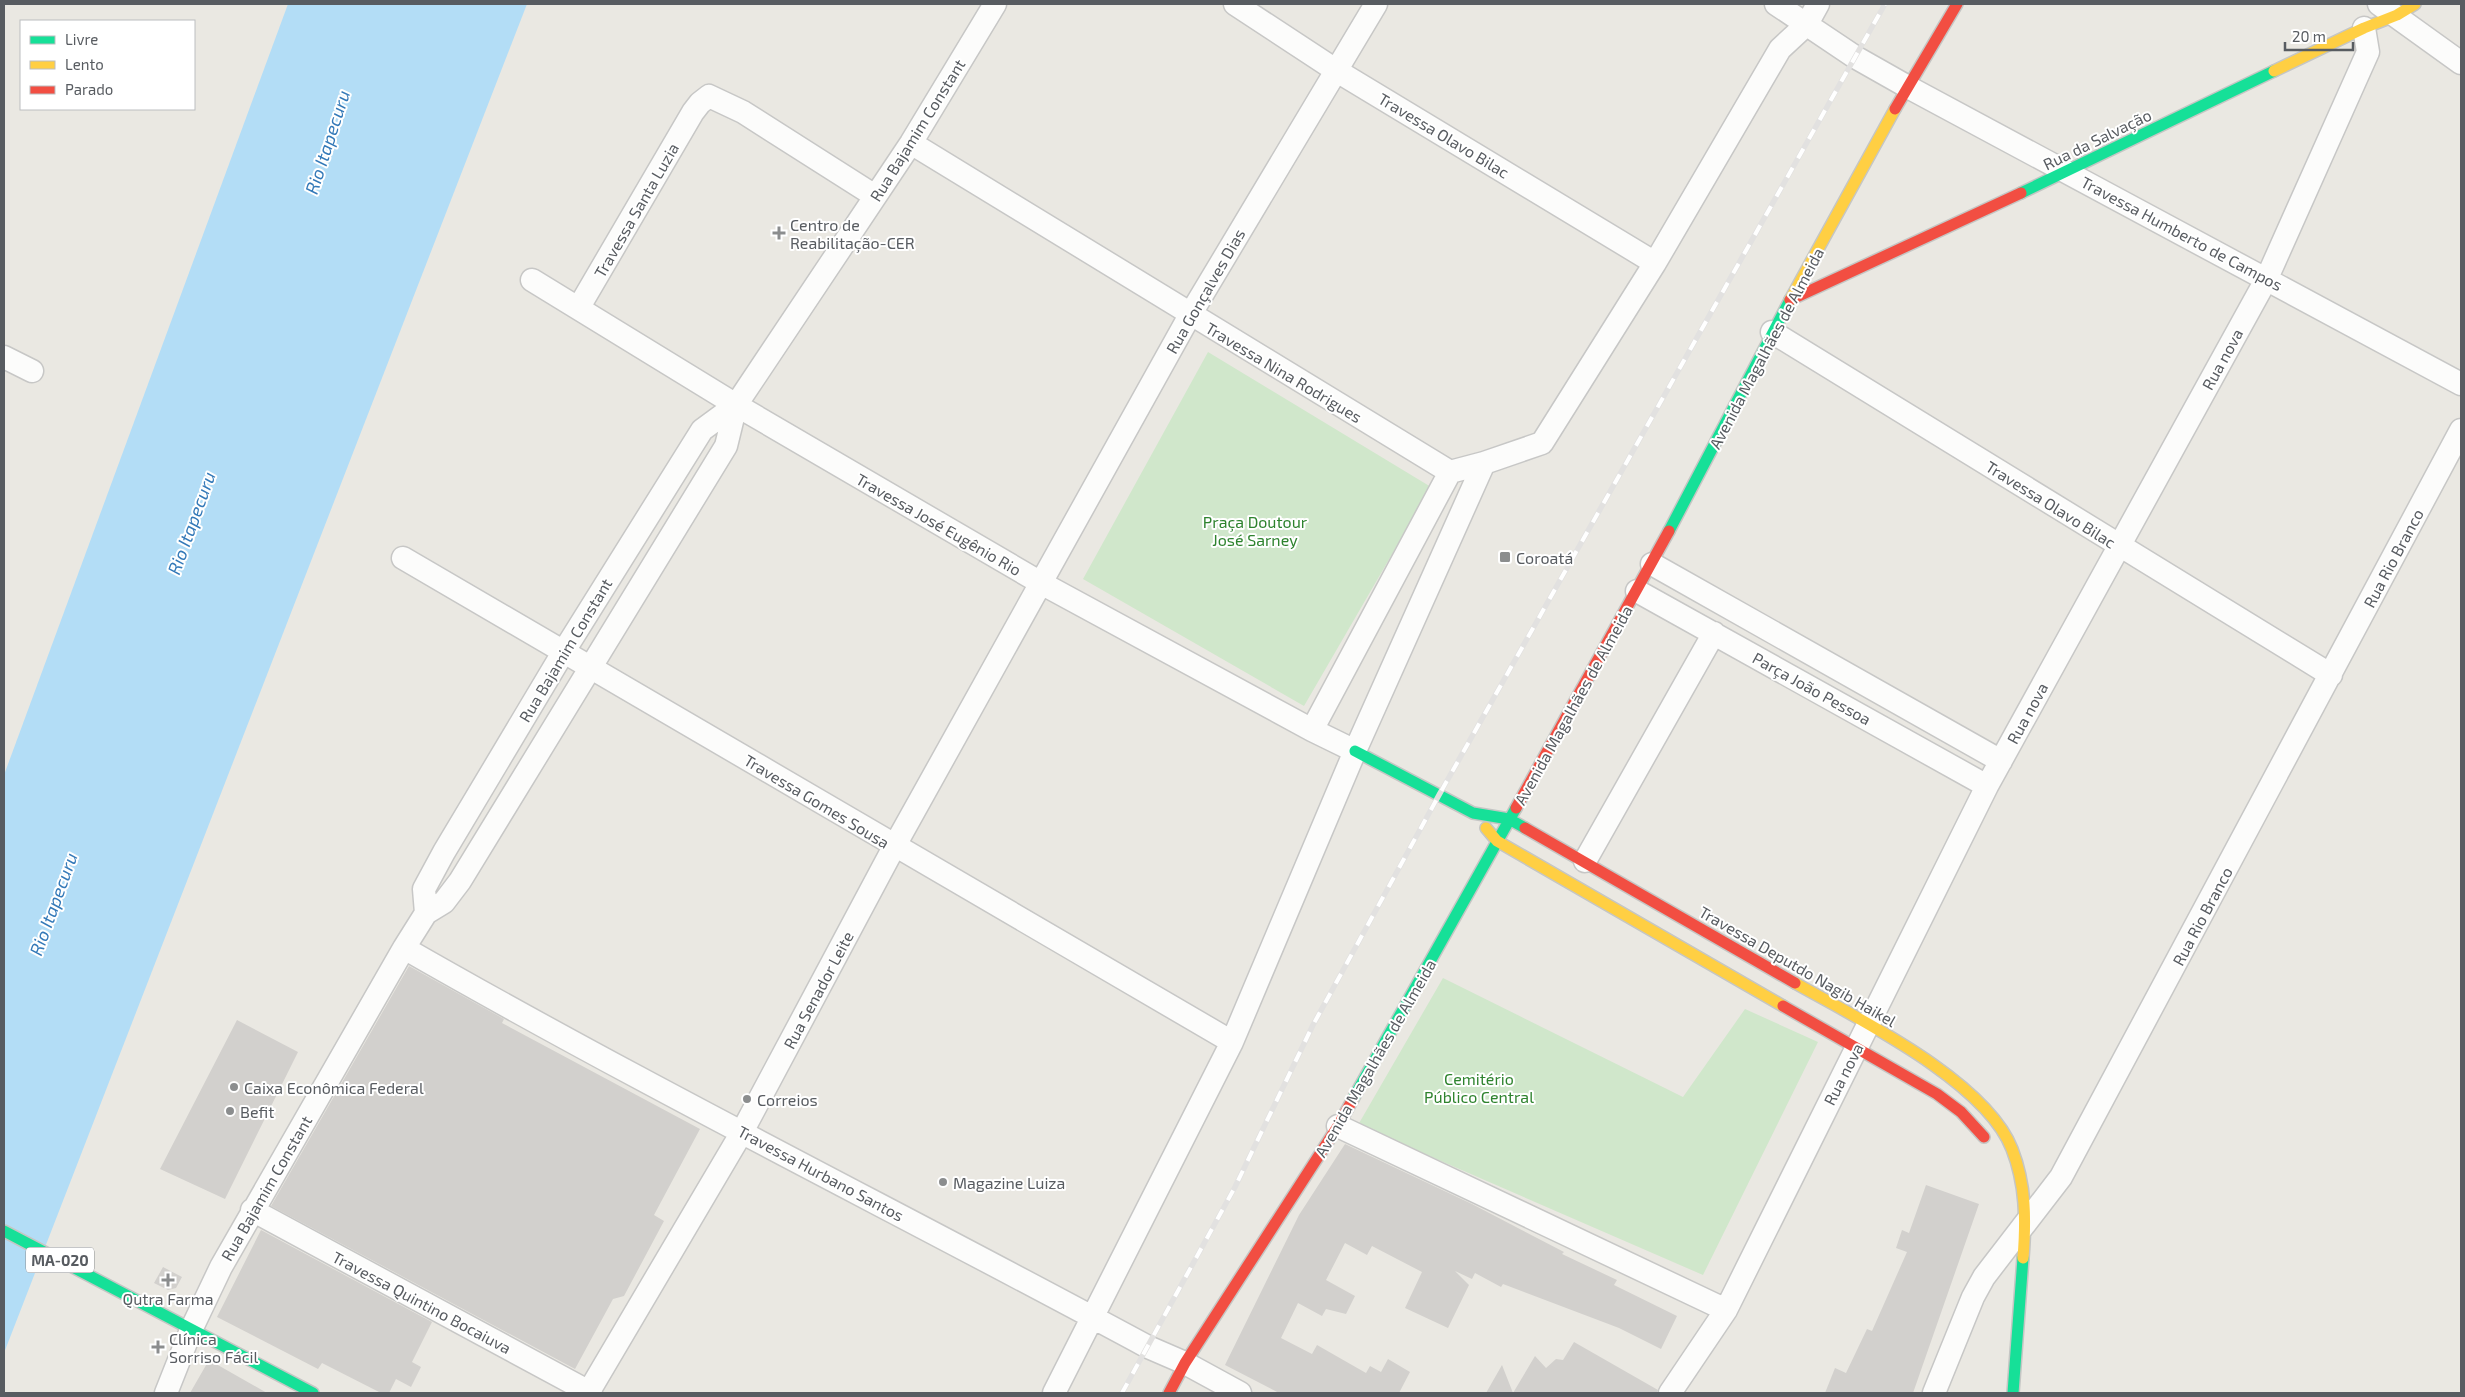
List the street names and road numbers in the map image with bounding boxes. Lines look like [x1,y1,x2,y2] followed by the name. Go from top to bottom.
[865,55,969,205] street label: Rua Bajamim Constant
[1375,88,1513,182] street label: Travessa Olavo Bilac
[2040,105,2155,174] street label: Rua da Salvação
[590,139,682,281] street label: Travessa Santa Luzia
[2078,172,2286,294] street label: Travessa Humberto de Campos
[1162,225,1249,357] street label: Rua Gonçalves Dias
[1705,244,1827,452] street label: Avenida Magalhães de Almeida
[1203,318,1365,426] street label: Travessa Nina Rodrigues
[2197,325,2247,393] street label: Rua nova
[1983,456,2119,552] street label: Travessa Olavo Bilac
[853,469,1025,579] street label: Travessa José Eugênio Rio
[2359,505,2427,611] street label: Rua Rio Branco
[515,575,616,726] street label: Rua Bajamim Constant
[1510,602,1636,808] street label: Avenida Magalhães de Almeida
[1749,648,1874,729] street label: Parça João Pessoa
[2002,679,2052,747] street label: Rua nova
[741,750,893,852] street label: Travessa Gomes Sousa
[2168,863,2236,969] street label: Rua Rio Branco
[1696,902,1900,1030] street label: Travessa Deputdo Nagib Haikel
[779,928,857,1052] street label: Rua Senador Leite
[1310,956,1440,1160] street label: Avenida Magalhães de Almeida
[1819,1040,1867,1108] street label: Rua nova
[217,1112,316,1264] street label: Rua Bajamim Constant
[735,1121,907,1225] street label: Travessa Hurbano Santos
[329,1247,515,1358] street label: Travessa Quintino Bocaiuva
[26,1248,94,1272] road number: MA-020

